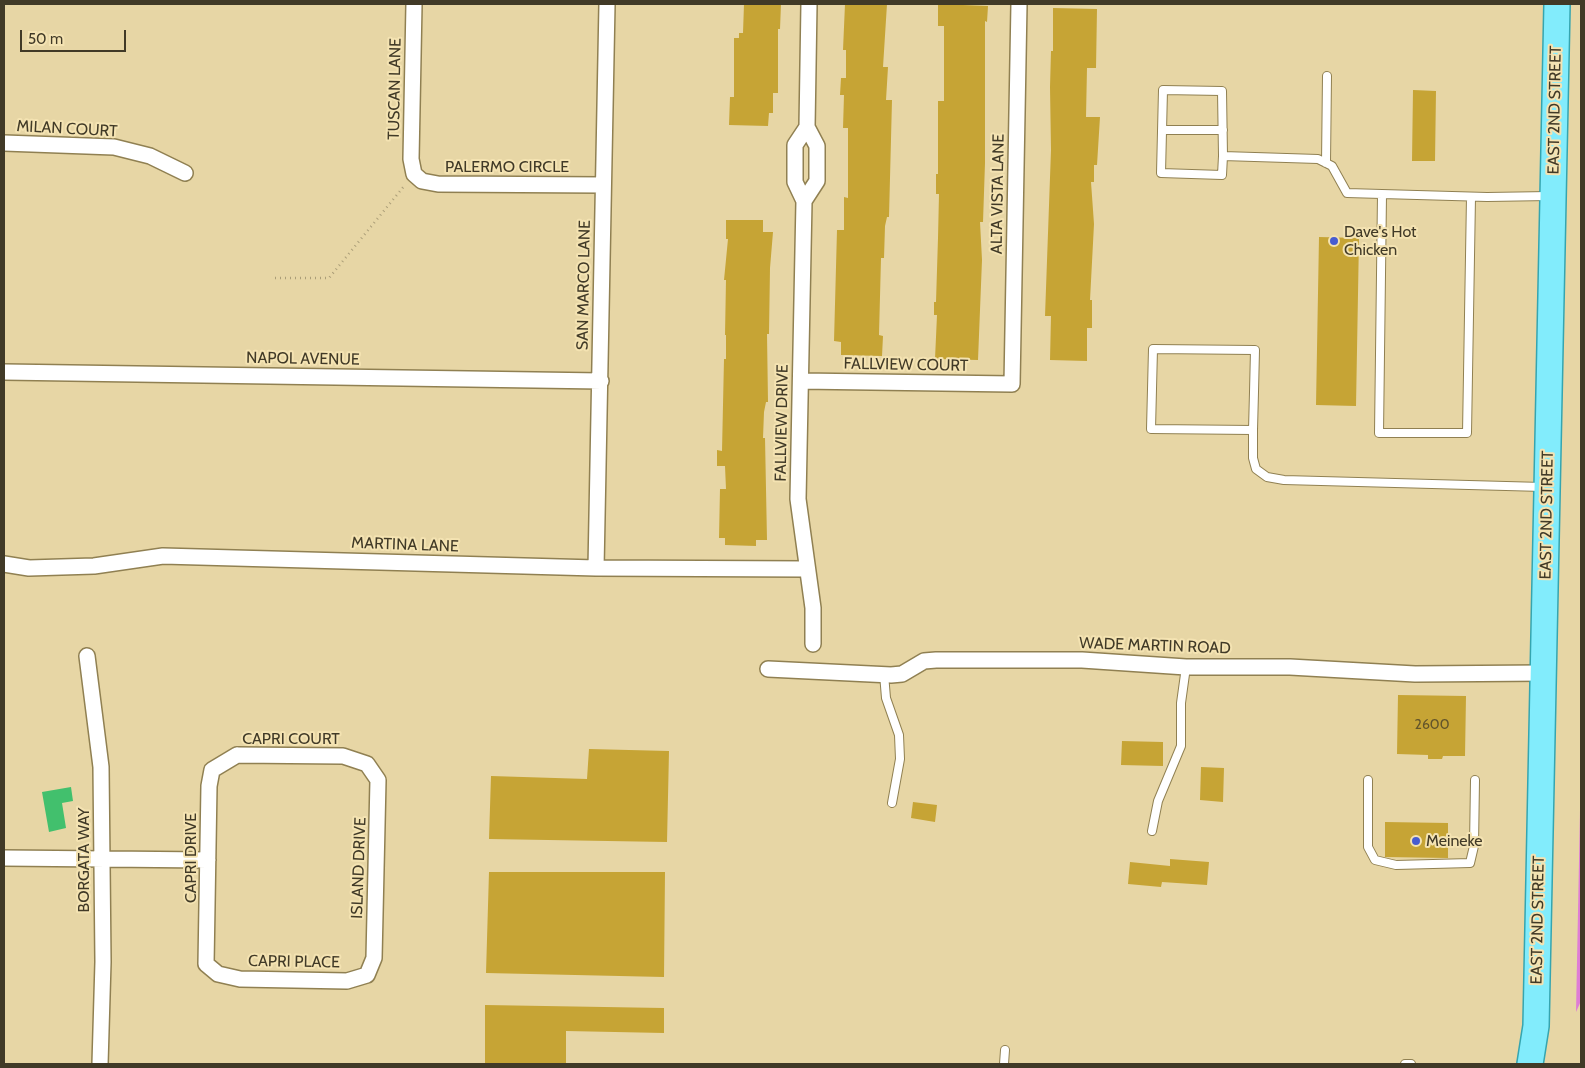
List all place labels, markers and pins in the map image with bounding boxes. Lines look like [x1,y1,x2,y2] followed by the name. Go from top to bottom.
[1344,222,1417,260] place label: Dave's Hot Chicken
[1328,235,1340,247] marker: Dave's Hot Chicken
[1426,831,1483,851] place label: Meineke
[1410,835,1422,847] marker: Meineke

